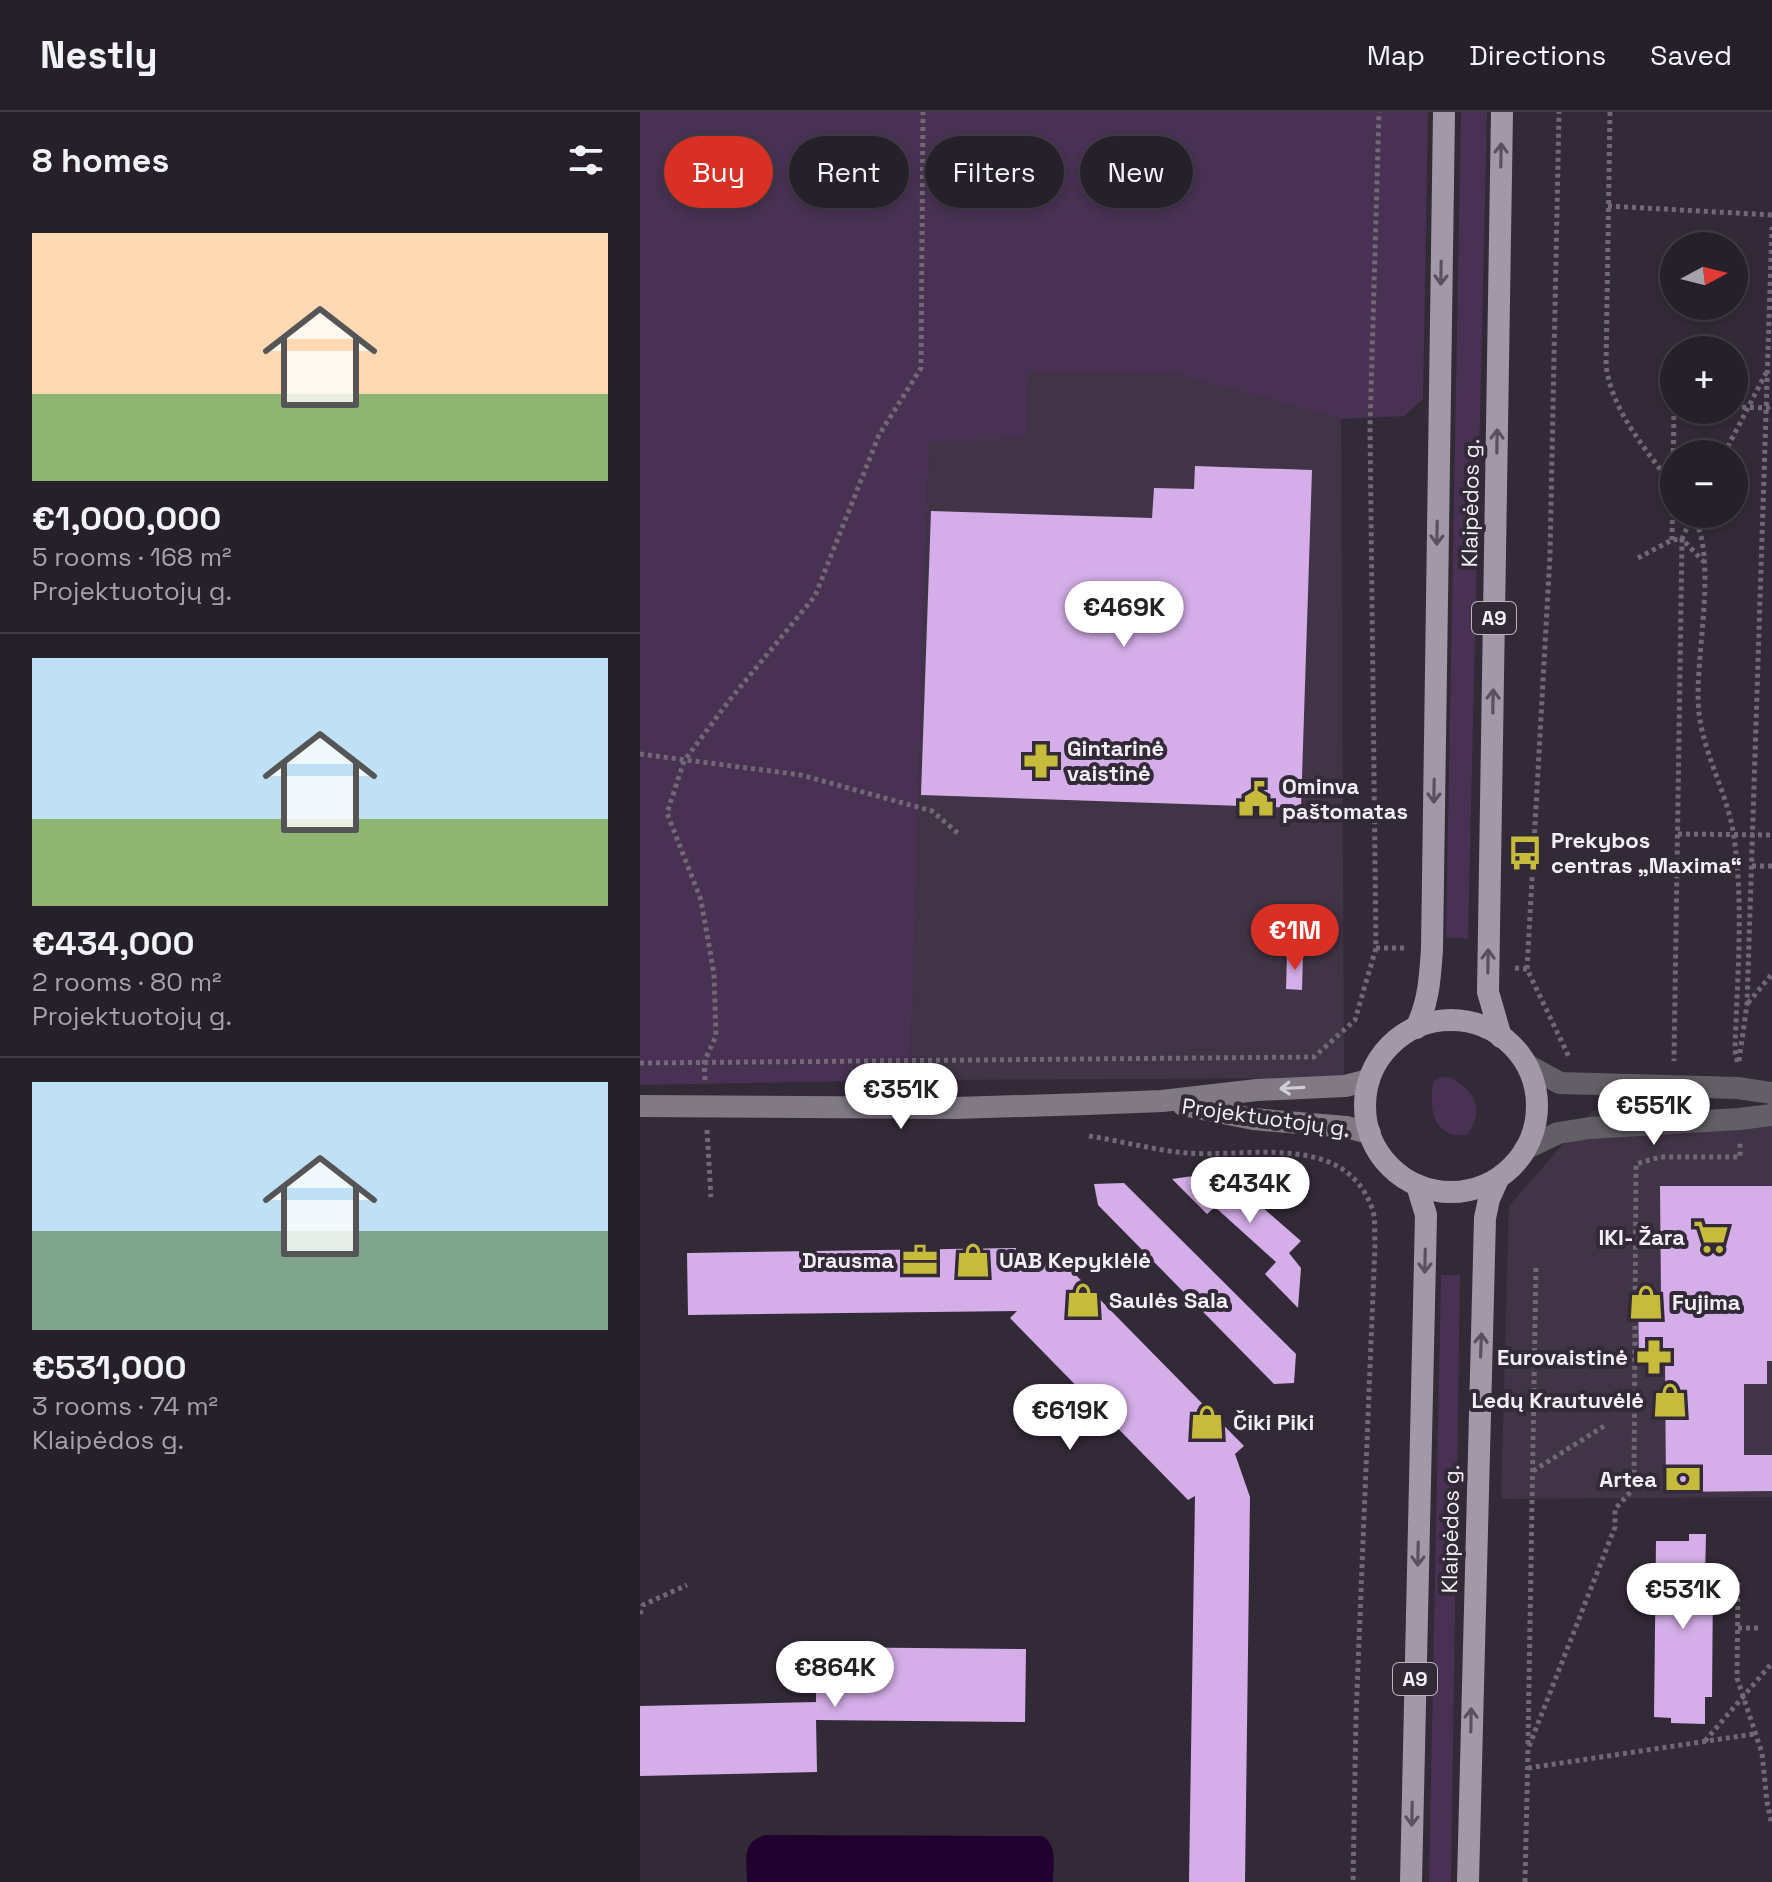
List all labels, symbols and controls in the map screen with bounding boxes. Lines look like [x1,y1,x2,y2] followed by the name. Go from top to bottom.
[40,31,158,79] text: Nestly
[1367,37,1425,73] text: Map
[1469,37,1606,73] text: Directions
[1650,37,1732,73] text: Saved
[664,136,773,208] chip: Buy
[789,136,909,208] chip: Rent
[925,136,1064,208] chip: Filters
[1080,136,1193,208] chip: New
[564,138,608,182] icon: filters
[32,139,169,182] text: 8 homes
[1493,142,1509,169] one-way arrow
[1660,232,1748,320] north arrow
[1660,232,1748,528] map controls
[1434,259,1449,286] one-way arrow
[248,285,392,429] icon: home
[1660,336,1748,424] button: +
[1489,428,1504,455] one-way arrow
[1455,438,1485,568] street label: Klaipėdos g.
[1660,440,1748,528] button: −
[32,497,221,540] text: €1,000,000
[1429,519,1445,546] one-way arrow
[32,540,232,574] text: 5 rooms · 168 m²
[32,574,232,608] text: Projektuotojų g.
[1068,581,1180,649] pin: €469K
[1083,590,1165,624] text: €469K
[1472,602,1516,634] road number: A9
[1485,688,1500,715] one-way arrow
[248,710,392,854] icon: home
[1067,734,1164,787] place label: Gintarinė vaistinė
[1022,742,1060,780] pharmacy icon: Gintarinė vaistinė
[1282,772,1408,825] place label: Ominva paštomatas
[1426,777,1442,804] one-way arrow
[1237,780,1275,818] public building icon: Ominva paštomatas
[1551,826,1742,879] place label: Prekybos centras „Maxima“
[1506,834,1544,872] bus stop icon: Prekybos centras „Maxima“
[1256,904,1334,972] pin: €1M
[1269,913,1321,947] text: €1M
[32,922,195,965] text: €434,000
[1481,948,1496,975] one-way arrow
[32,965,222,999] text: 2 rooms · 80 m²
[32,999,232,1033] text: Projektuotojų g.
[845,1063,957,1131] pin: €351K
[863,1072,939,1106] text: €351K
[1598,1079,1710,1147] pin: €551K
[1279,1081,1306,1096] one-way arrow
[1616,1088,1692,1122] text: €551K
[1180,1091,1352,1143] street label: Projektuotojų g.
[248,1134,392,1278] icon: home
[1194,1157,1306,1225] pin: €434K
[1209,1166,1291,1200] text: €434K
[1692,1218,1730,1256] supermarket icon: IKI- Žara
[1599,1223,1685,1251] place label: IKI- Žara
[901,1241,939,1279] office icon: Drausma
[954,1241,992,1279] shop icon: UAB Kepyklėlė
[802,1246,894,1274] place label: Drausma
[999,1246,1151,1274] place label: UAB Kepyklėlė
[1417,1247,1433,1274] one-way arrow
[1064,1281,1102,1319] shop icon: Saulės Sala
[1627,1283,1665,1321] shop icon: Fujima
[1109,1286,1229,1314] place label: Saulės Sala
[1672,1288,1741,1316] place label: Fujima
[1473,1332,1488,1359] one-way arrow
[1635,1338,1673,1376] pharmacy icon: Eurovaistinė
[1497,1343,1628,1371] place label: Eurovaistinė
[32,1346,187,1389] text: €531,000
[1651,1381,1689,1419] shop icon: Ledų Krautuvėlė
[1014,1384,1126,1452] pin: €619K
[1471,1386,1644,1414] place label: Ledų Krautuvėlė
[32,1389,218,1423] text: 3 rooms · 74 m²
[1031,1393,1109,1427] text: €619K
[1188,1403,1226,1441] shop icon: Čiki Piki
[1233,1408,1314,1436] place label: Čiki Piki
[32,1423,184,1457] text: Klaipėdos g.
[1664,1460,1702,1498] bank icon: Artea
[1435,1464,1465,1594] street label: Klaipėdos g.
[1599,1465,1657,1493] place label: Artea
[1410,1540,1426,1567] one-way arrow
[1627,1563,1739,1631] pin: €531K
[1645,1572,1721,1606] text: €531K
[779,1641,891,1709] pin: €864K
[794,1650,876,1684] text: €864K
[1393,1663,1437,1695] road number: A9
[1464,1707,1479,1734] one-way arrow
[1405,1800,1420,1827] one-way arrow

